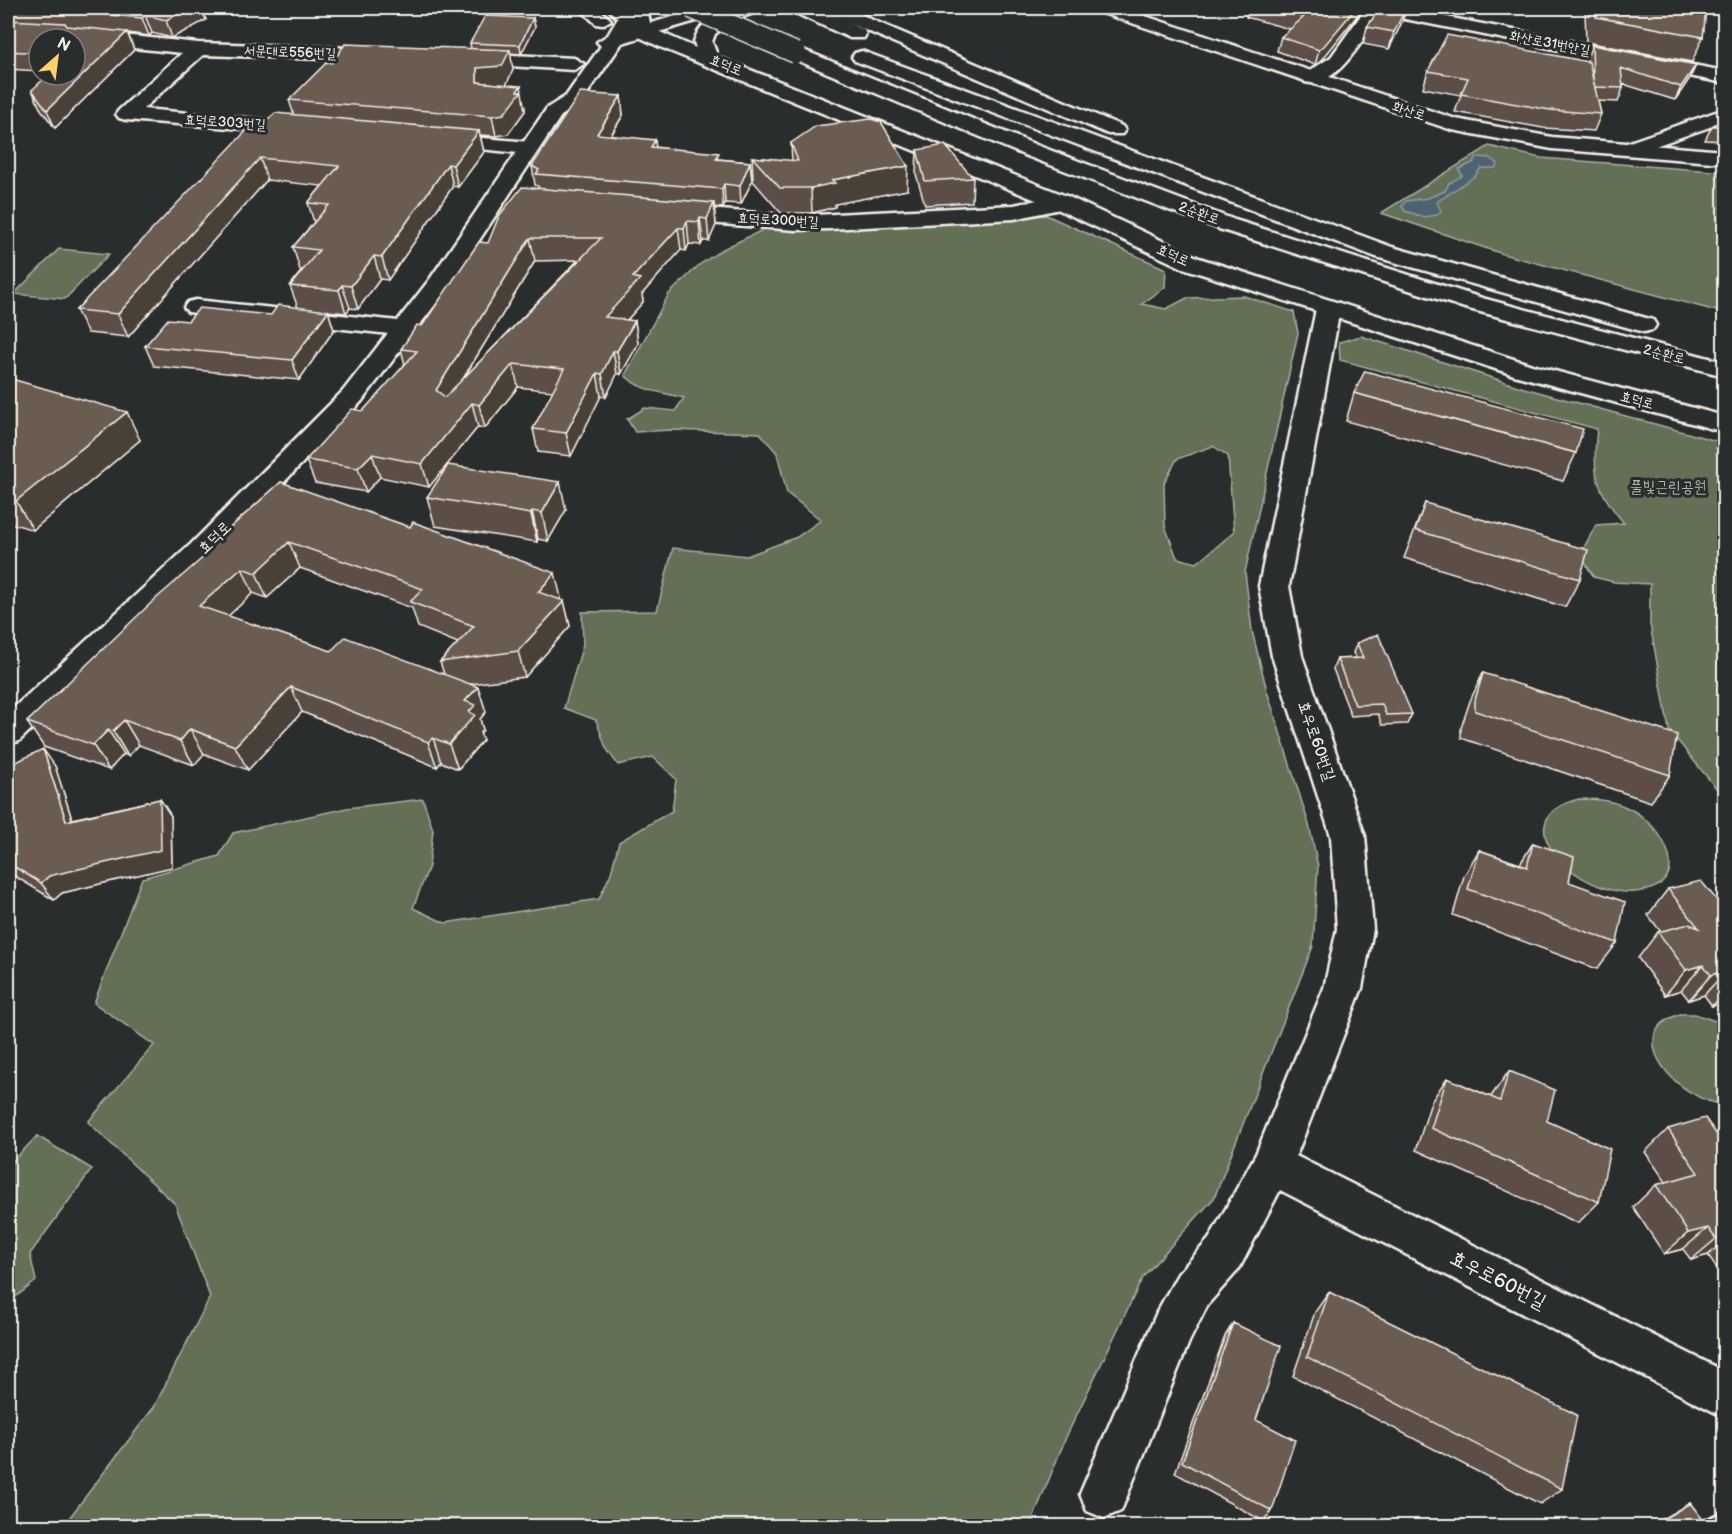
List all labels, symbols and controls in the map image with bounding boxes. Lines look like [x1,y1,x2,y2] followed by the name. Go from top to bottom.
[27,27,87,87] north arrow
[1508,27,1592,59] street label: 화산로31번안길
[54,34,73,56] text: N
[244,42,337,62] street label: 서문대로556번길
[707,51,745,79] street label: 효덕로
[1390,98,1428,124] street label: 화산로
[184,111,267,133] street label: 효덕로303번길
[1176,198,1222,228] street label: 2순환로
[737,209,820,231] street label: 효덕로300번길
[1154,240,1192,270] street label: 효덕로
[1642,341,1686,367] street label: 2순환로
[1618,387,1656,413] street label: 효덕로
[1629,478,1707,497] park label: 풀빛근린공원
[195,518,235,558] street label: 효덕로
[1293,698,1339,784] street label: 효우로60번길
[1446,1246,1550,1314] street label: 효우로60번길

